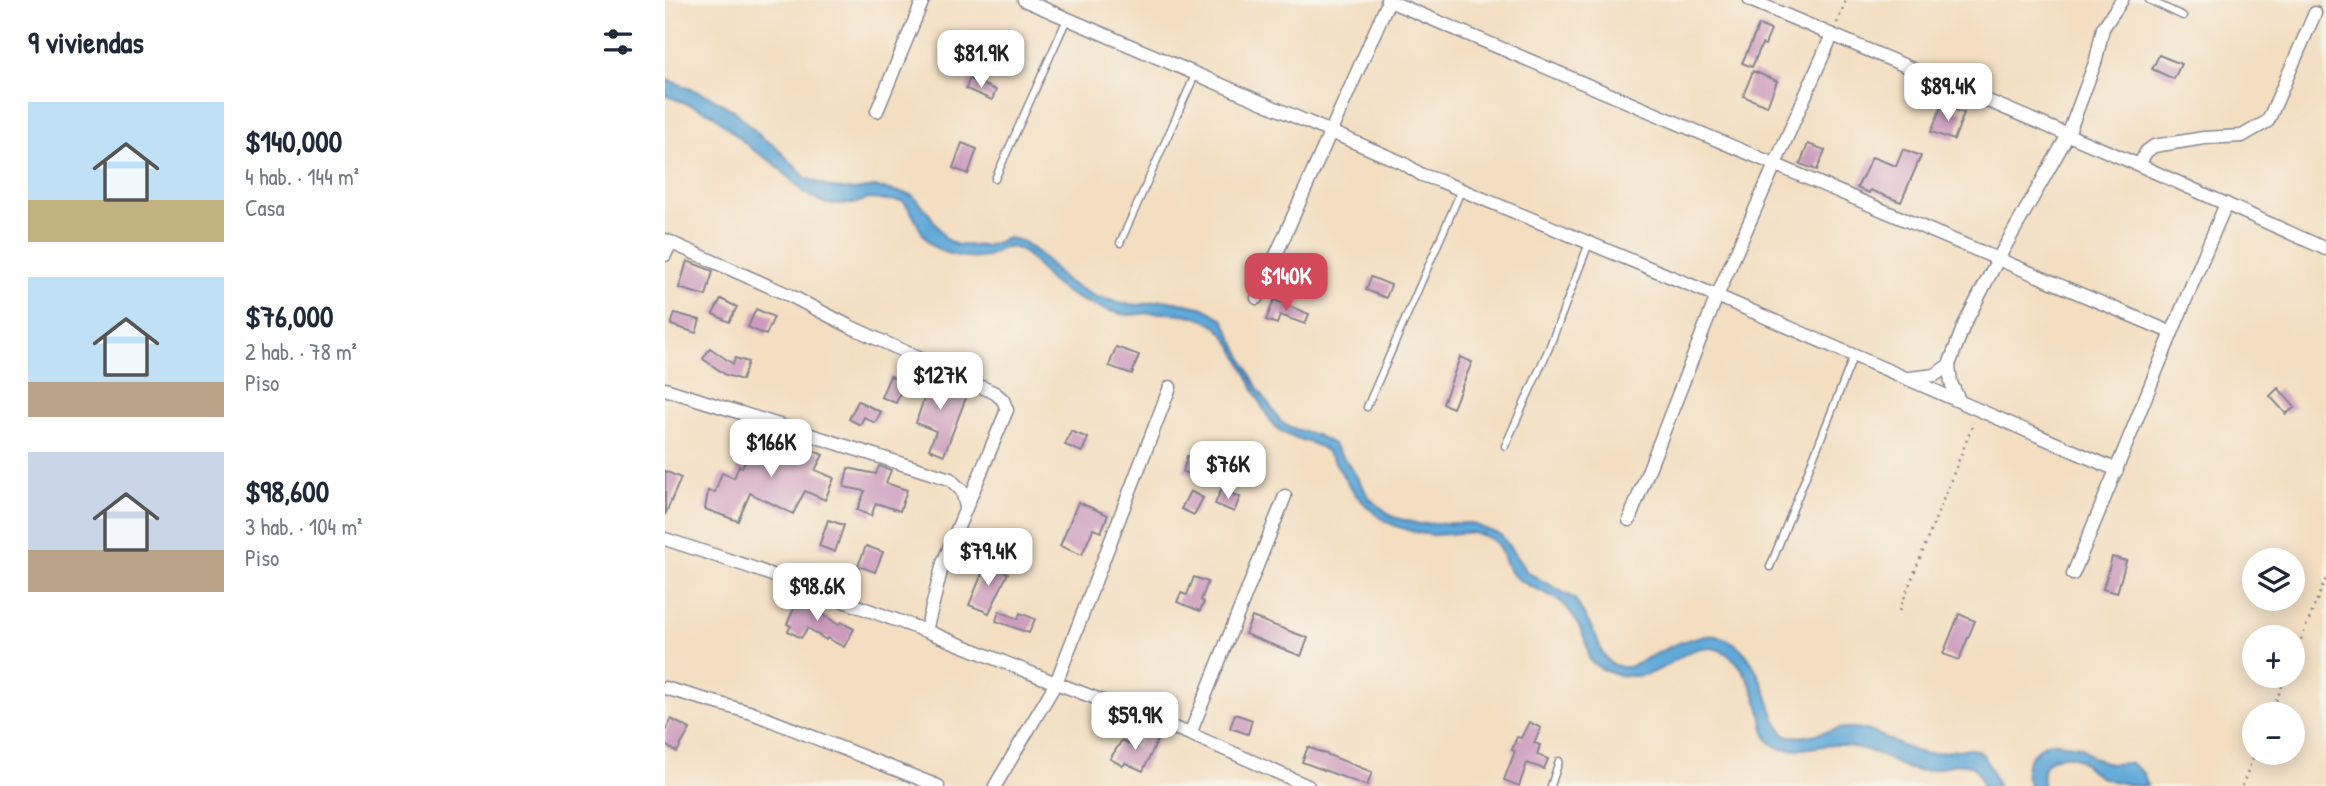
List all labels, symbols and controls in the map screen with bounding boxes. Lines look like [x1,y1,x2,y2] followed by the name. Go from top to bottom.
[28,22,144,62] text: 9 viviendas
[599,23,637,61] icon: filters
[924,31,1038,90] pin: $81.9K
[953,37,1009,68] text: $81.9K
[1891,64,2005,123] pin: $89.4K
[1920,70,1976,101] text: $89.4K
[245,121,342,161] text: $140,000
[84,130,168,214] icon: home
[245,161,359,192] text: 4 hab. · 144 m²
[245,192,285,223] text: Casa
[1237,254,1335,313] pin: $140K
[1261,260,1311,291] text: $140K
[245,296,333,336] text: $76,000
[84,305,168,389] icon: home
[245,336,357,367] text: 2 hab. · 78 m²
[891,352,989,412] pin: $127K
[913,359,967,390] text: $127K
[245,367,279,398] text: Piso
[722,420,820,479] pin: $166K
[746,426,796,457] text: $166K
[1187,442,1269,501] pin: $76K
[1206,448,1250,479] text: $76K
[245,471,329,511] text: $98,600
[84,480,168,564] icon: home
[245,511,362,542] text: 3 hab. · 104 m²
[931,528,1045,588] pin: $79.4K
[959,535,1017,566] text: $79.4K
[245,542,279,573] text: Piso
[2242,548,2305,765] map controls
[2242,548,2305,611] button: layers
[760,564,874,623] pin: $98.6K
[789,570,845,601] text: $98.6K
[2242,625,2305,688] button: +
[1078,692,1192,752] pin: $59.9K
[1107,699,1163,730] text: $59.9K
[2242,702,2305,765] button: −

